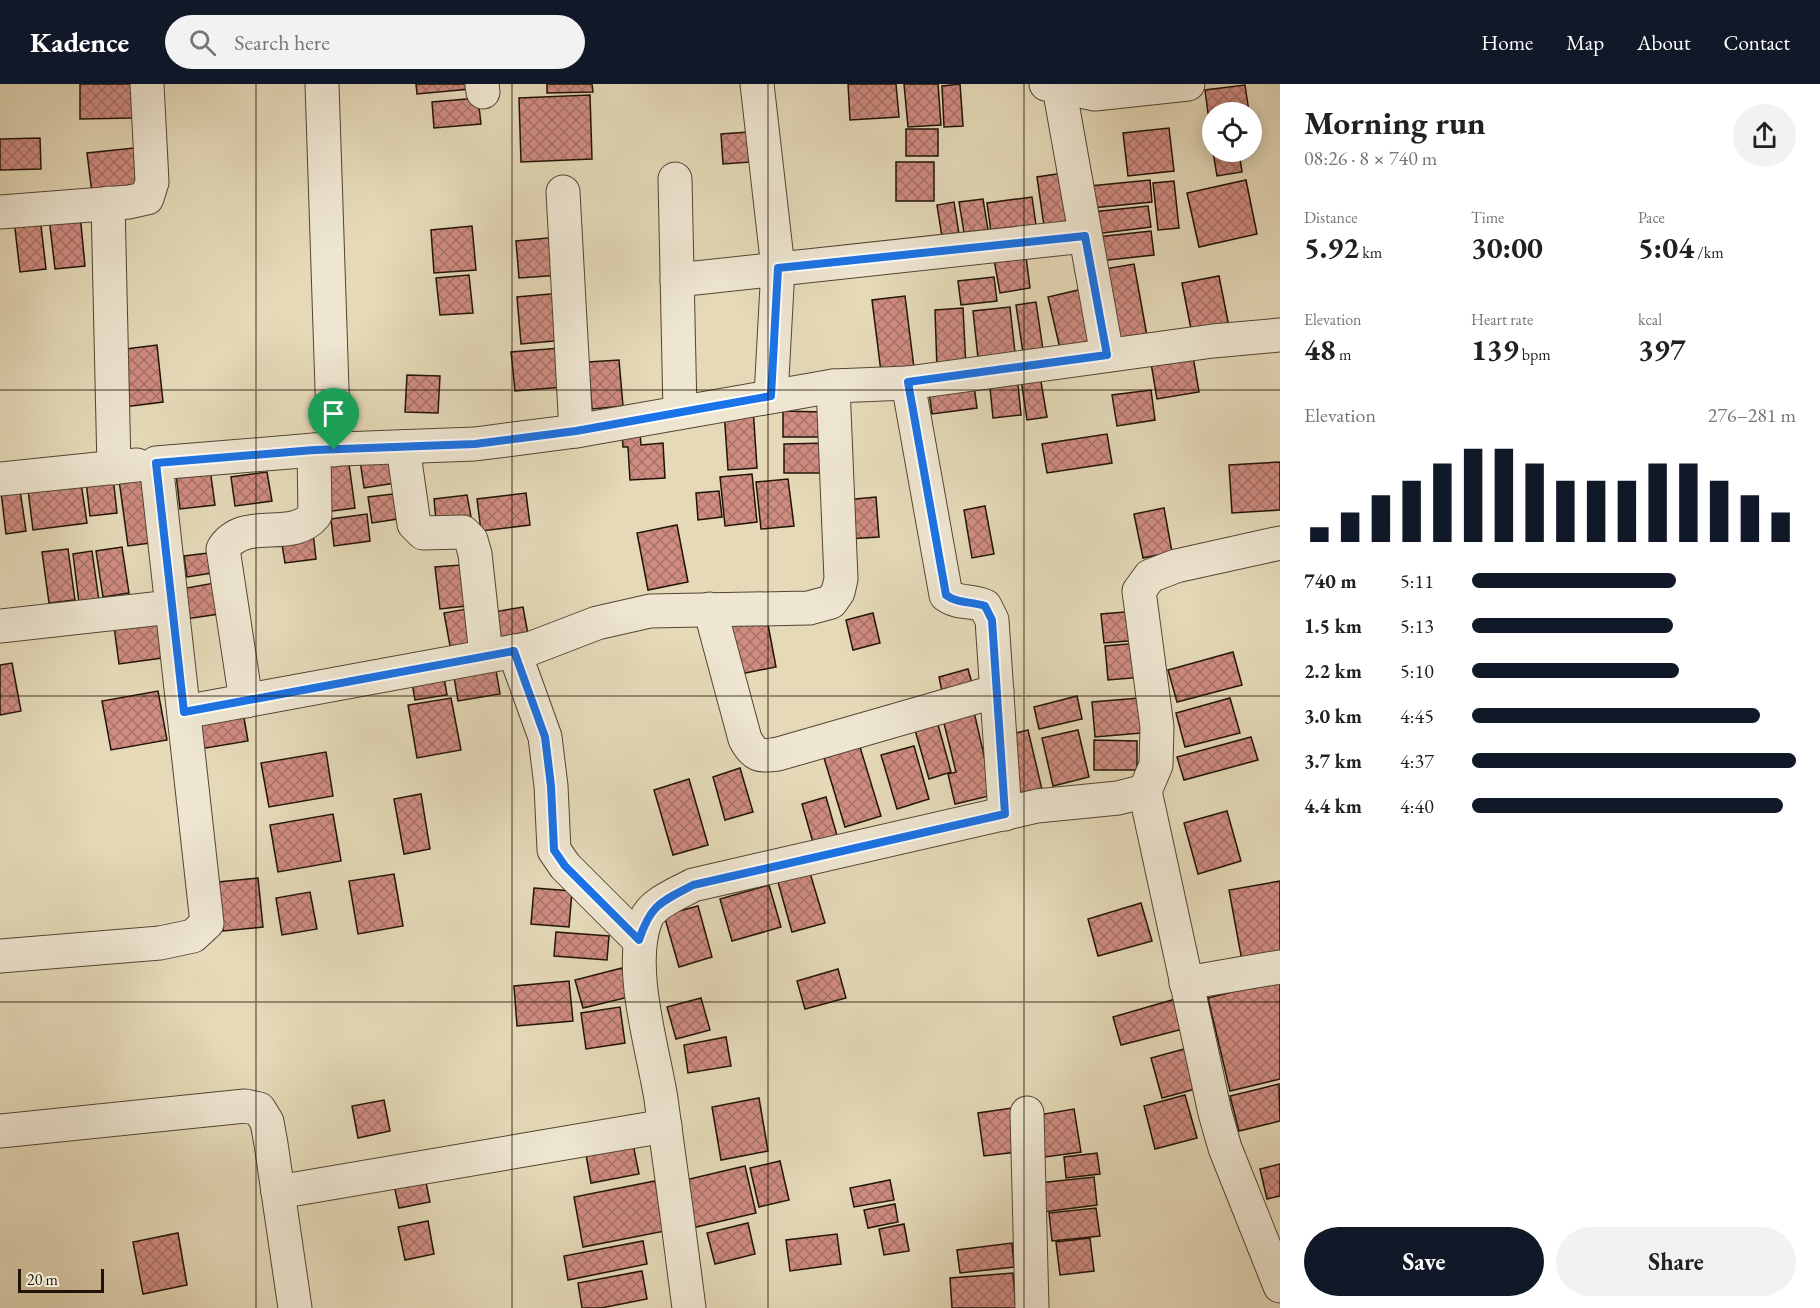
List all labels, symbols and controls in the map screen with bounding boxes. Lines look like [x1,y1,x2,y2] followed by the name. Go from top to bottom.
[165,15,585,69] search box
[30,24,129,60] text: Kadence
[186,26,219,59] icon: search
[234,28,330,57] text: Search here
[1481,29,1533,56] text: Home
[1566,29,1604,56] text: Map
[1637,29,1690,56] text: About
[1723,29,1790,56] text: Contact
[1304,101,1486,144] text: Morning run
[1202,102,1262,162] map controls
[1202,102,1262,162] button: locate
[1733,104,1796,167] button: share
[1304,145,1437,171] text: 08:26 · 8 × 740 m
[1304,207,1357,228] text: Distance
[1471,207,1504,228] text: Time
[1638,207,1665,228] text: Pace
[1304,228,1359,267] text: 5.92
[1471,228,1543,267] text: 30:00
[1638,228,1694,267] text: 5:04
[1359,242,1382,263] text: km
[1694,242,1724,263] text: /km
[1304,309,1362,330] text: Elevation
[1471,309,1533,330] text: Heart rate
[1638,309,1662,330] text: kcal
[1304,330,1336,369] text: 48
[1471,330,1519,369] text: 139
[1638,330,1686,369] text: 397
[1336,344,1351,365] text: m
[1519,344,1551,365] text: bpm
[308,388,359,450] pin
[317,397,350,430] icon: arrive
[1304,402,1376,428] text: Elevation
[1708,402,1796,428] text: 276–281 m
[1304,568,1357,594] text: 740 m
[1400,568,1434,594] text: 5:11
[1304,613,1362,639] text: 1.5 km
[1400,613,1434,639] text: 5:13
[1304,658,1362,684] text: 2.2 km
[1400,658,1434,684] text: 5:10
[1304,703,1362,729] text: 3.0 km
[1400,703,1434,729] text: 4:45
[1304,748,1362,774] text: 3.7 km
[1400,748,1434,774] text: 4:37
[1304,793,1362,819] text: 4.4 km
[1400,793,1434,819] text: 4:40
[1304,1227,1544,1296] button: Save
[1556,1227,1796,1296] button: Share
[18,1266,104,1294] scale bar
[27,1269,58,1290] text: 20 m

